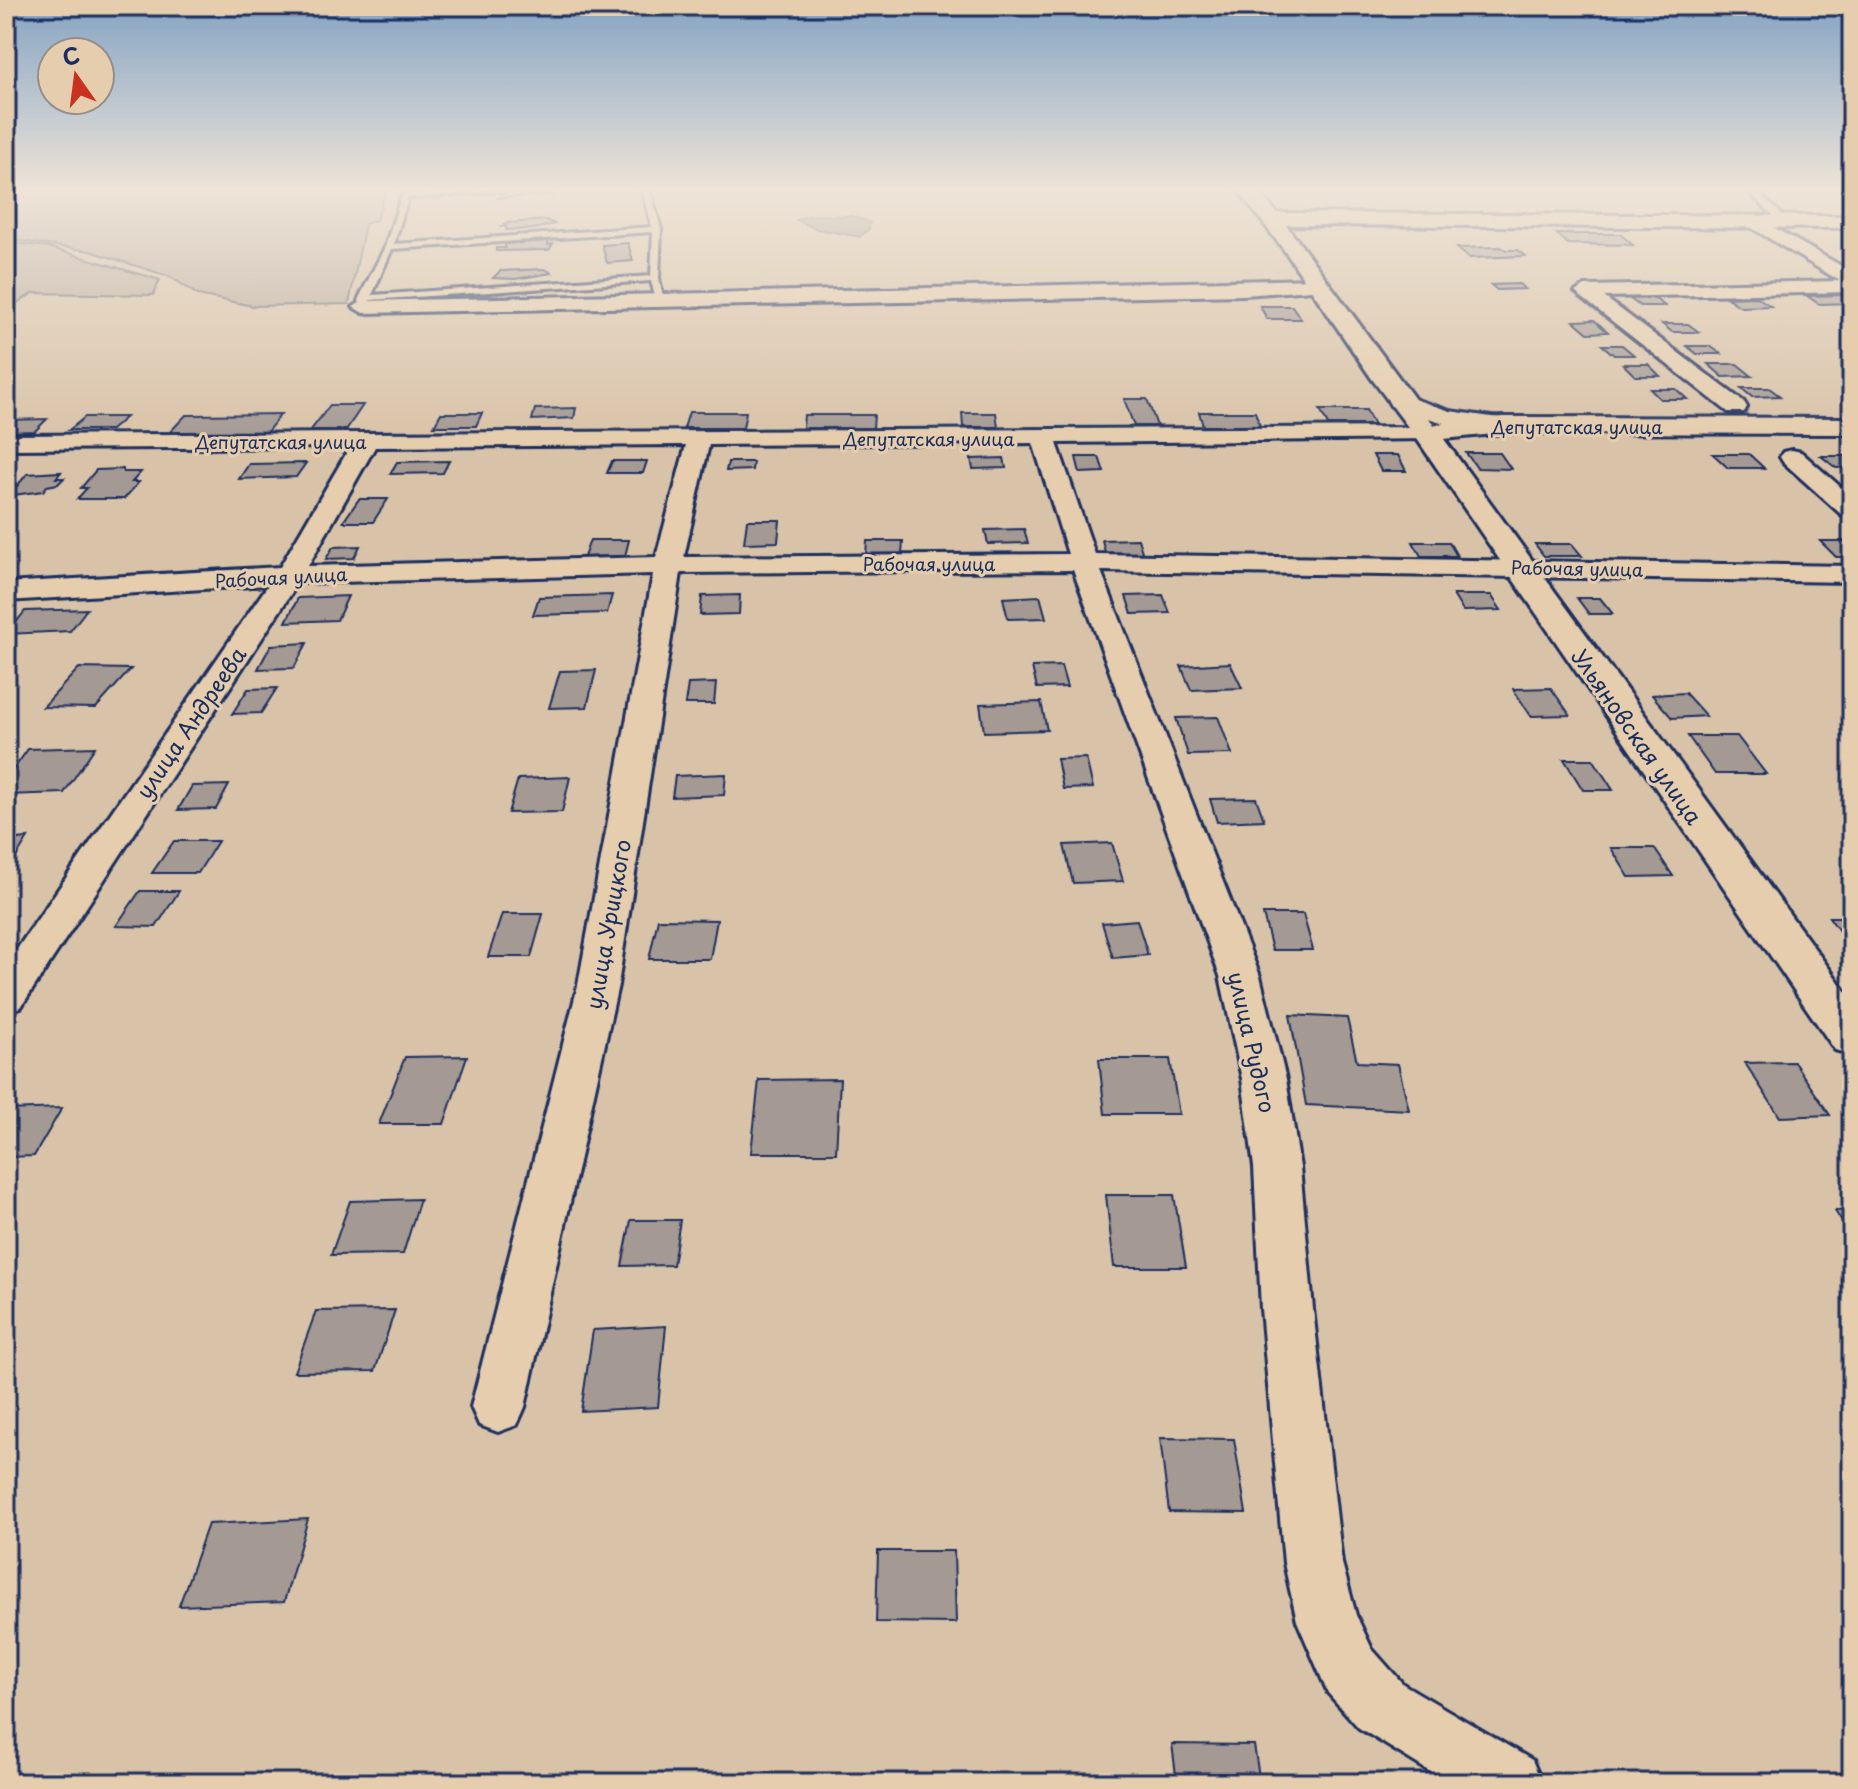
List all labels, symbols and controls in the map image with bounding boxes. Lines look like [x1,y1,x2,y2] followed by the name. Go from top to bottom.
[36,36,116,116] north arrow
[59,37,83,73] text: С
[1490,413,1663,440] street label: Депутатская улица
[842,425,1015,452] street label: Депутатская улица
[194,428,367,455] street label: Депутатская улица
[863,550,996,577] street label: Рабочая улица
[1511,553,1644,583] street label: Рабочая улица
[214,560,349,594] street label: Рабочая улица
[127,639,253,805] street label: улица Андреева
[1565,641,1711,831] street label: Ульяновская улица
[576,836,638,1012] street label: улица Урицкого
[1221,968,1285,1116] street label: улица Рудого

